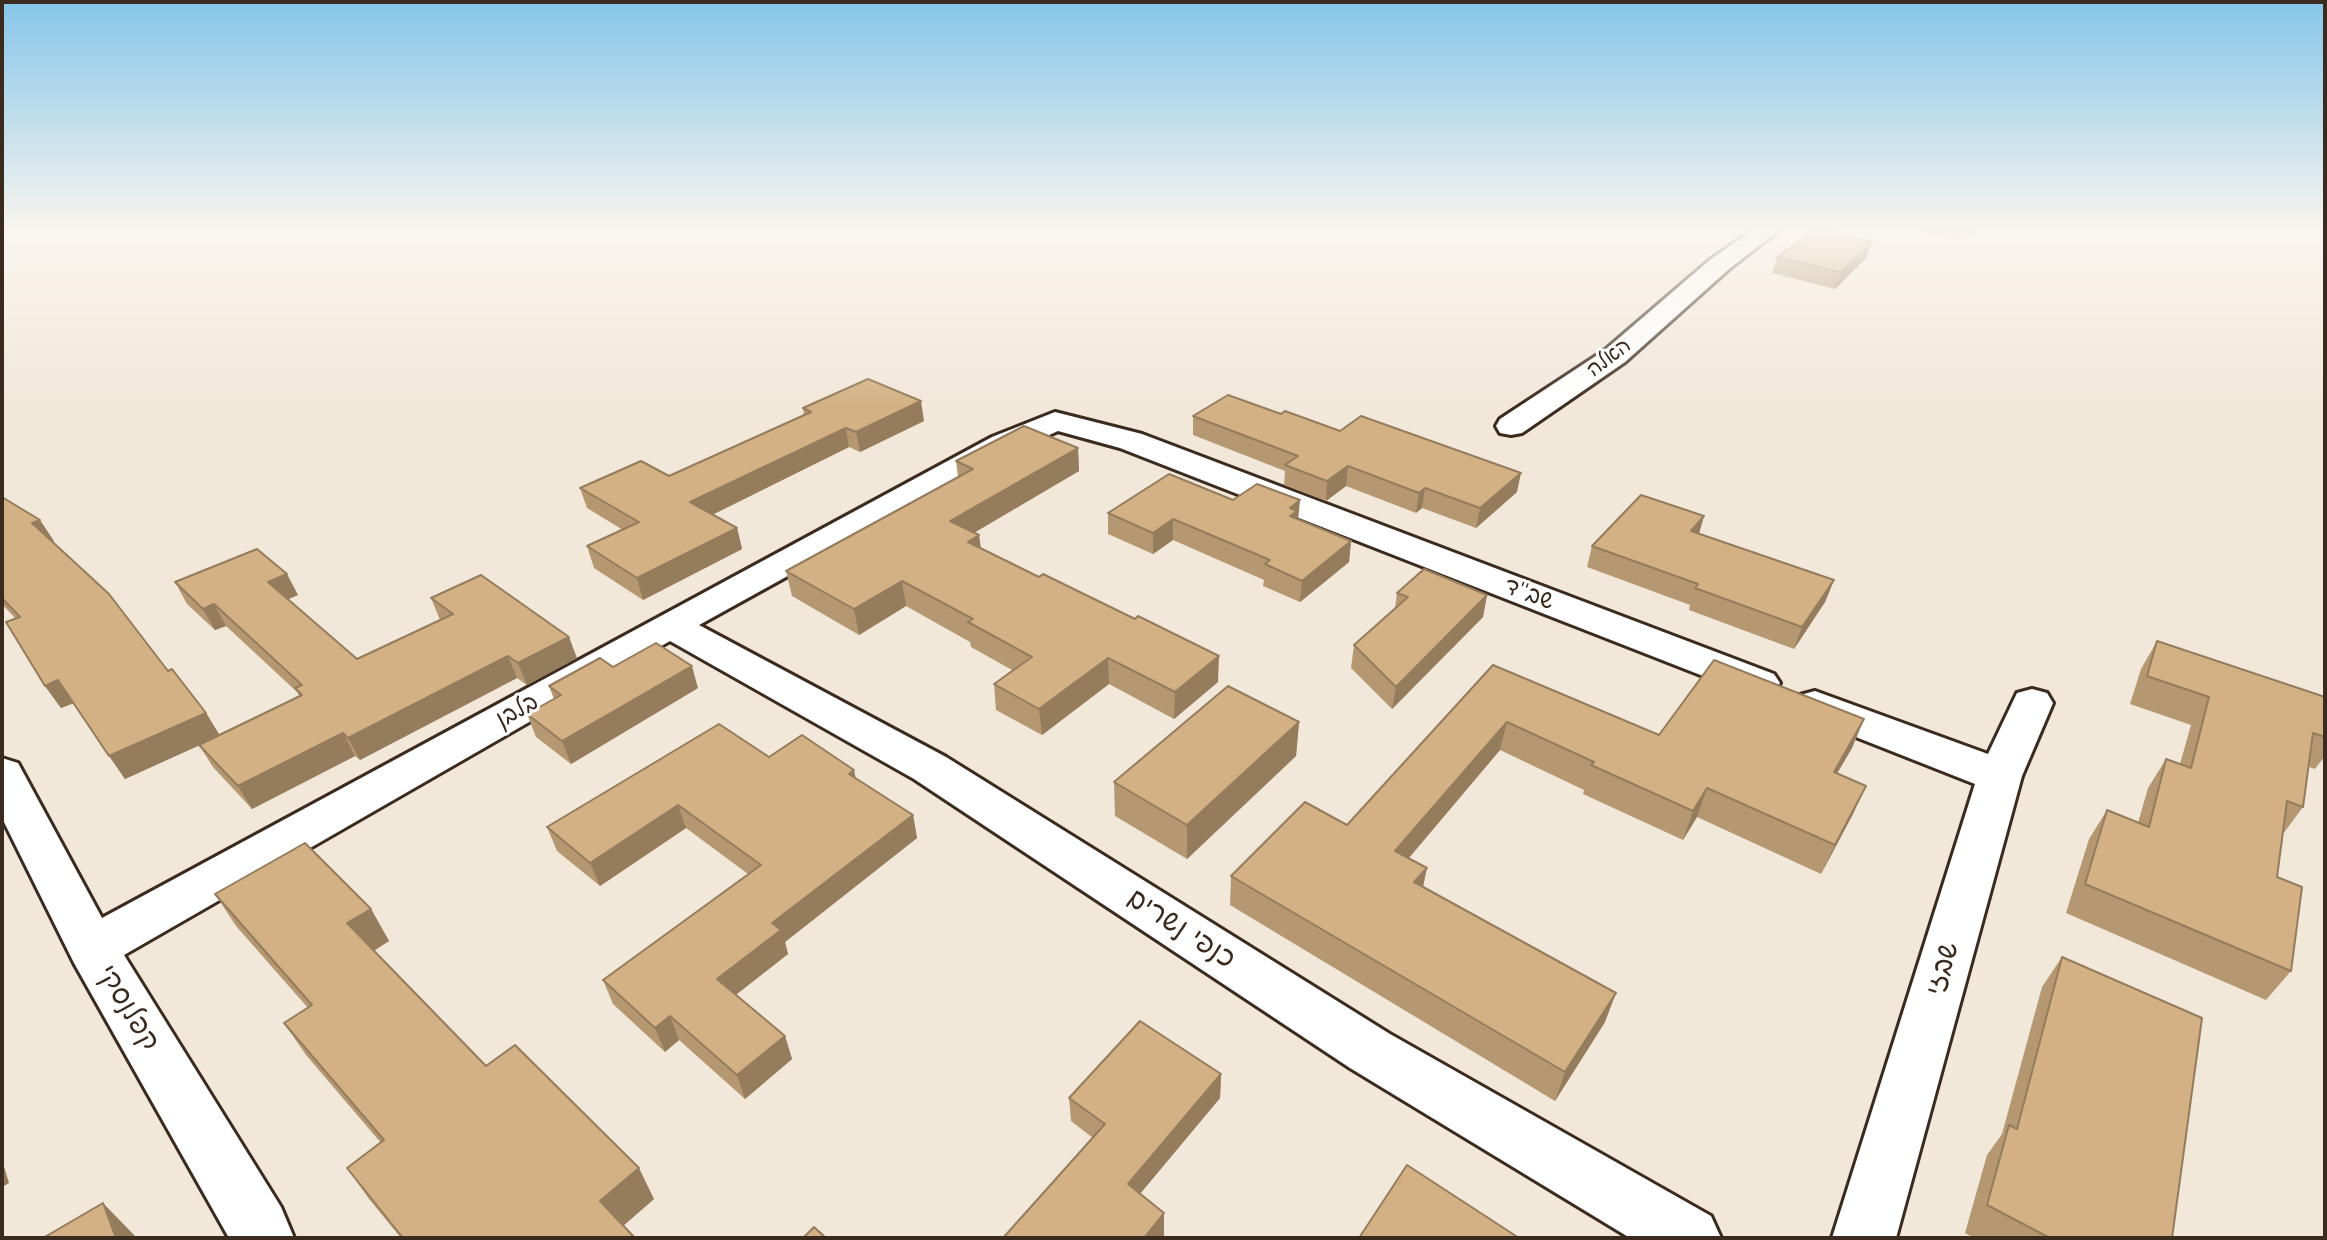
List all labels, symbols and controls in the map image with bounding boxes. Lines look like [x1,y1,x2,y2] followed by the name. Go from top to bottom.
[1582,333,1636,383] street label: האלה
[1500,571,1558,617] street label: שב''ד
[491,688,543,734] street label: בלבן
[1121,882,1241,976] street label: כנפי נשרים
[1919,938,1967,1000] street label: שבזי
[89,959,167,1057] street label: קפלנסקי

